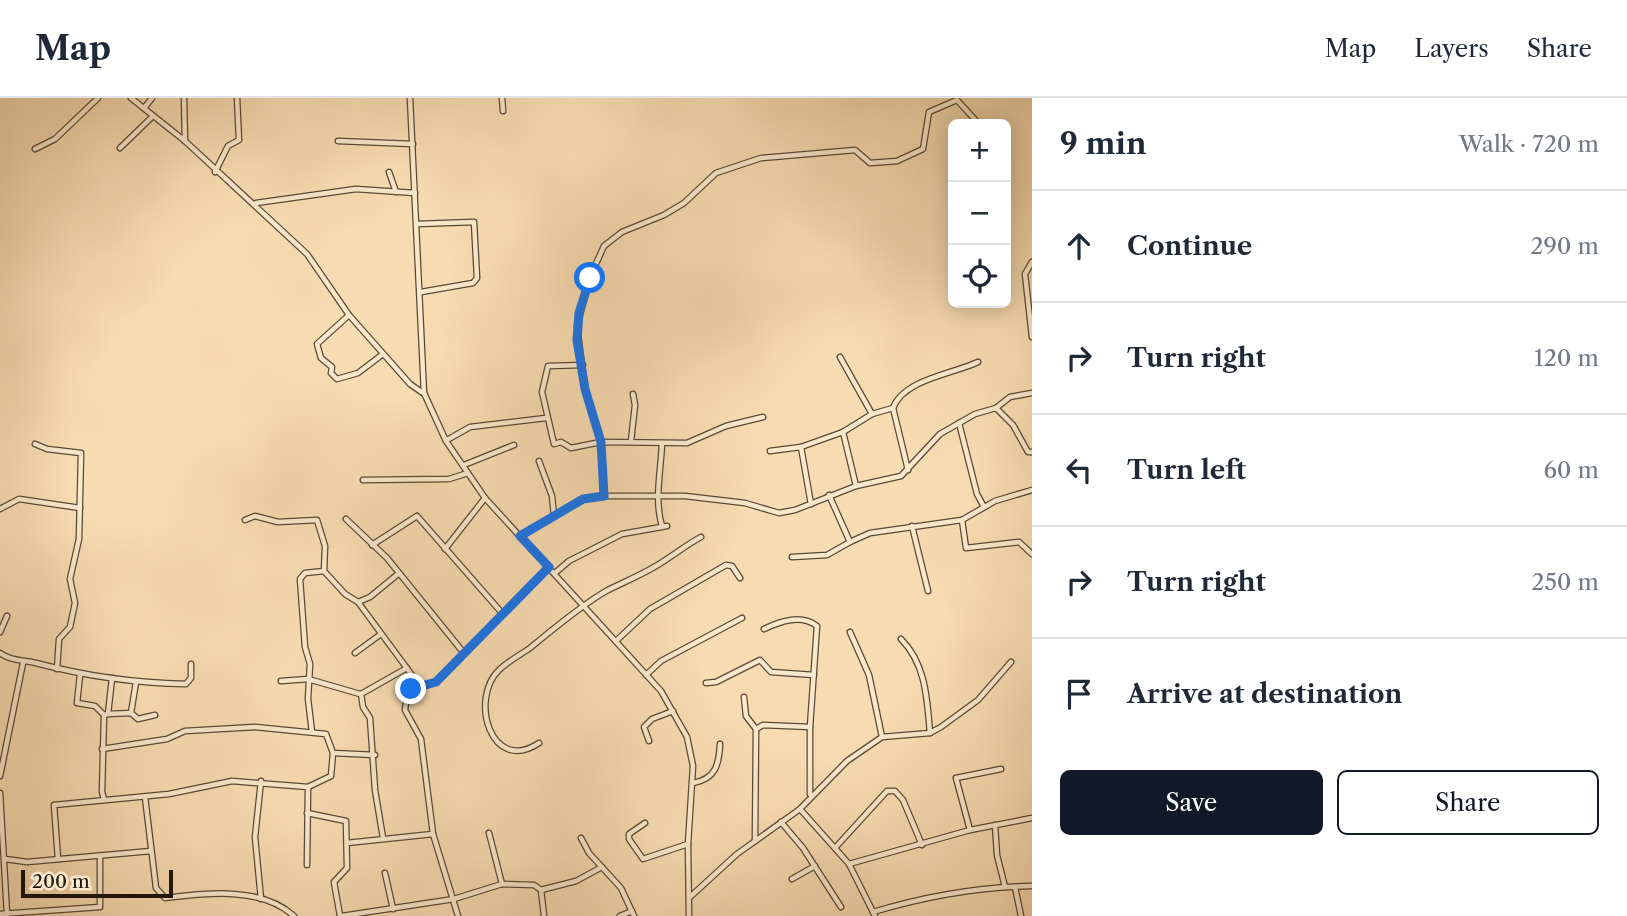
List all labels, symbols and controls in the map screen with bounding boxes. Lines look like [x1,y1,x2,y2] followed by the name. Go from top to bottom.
[35,28,111,69] text: Map
[1325,34,1376,63] text: Map
[1414,34,1489,63] text: Layers
[1527,34,1592,63] text: Share
[948,119,1011,308] map controls
[948,119,1011,182] button: +
[1060,125,1147,162] text: 9 min
[1459,130,1599,158] text: Walk · 720 m
[948,182,1011,245] button: −
[1060,227,1098,265] icon: ahead
[1127,230,1252,262] text: Continue
[1530,232,1599,260] text: 290 m
[948,245,1011,308] button: locate
[574,262,605,293] route start
[1060,339,1098,377] icon: right
[1127,342,1266,374] text: Turn right
[1534,344,1599,372] text: 120 m
[1060,451,1098,489] icon: left
[1127,454,1246,486] text: Turn left
[1543,456,1599,484] text: 60 m
[1060,563,1098,601] icon: right
[1127,566,1266,598] text: Turn right
[1531,568,1599,596] text: 250 m
[395,673,426,704] route end
[1060,675,1098,713] icon: arrive
[1127,678,1402,710] text: Arrive at destination
[1060,770,1323,835] button: Save
[1337,770,1599,835] button: Share
[21,867,173,899] scale bar
[32,870,90,893] text: 200 m

